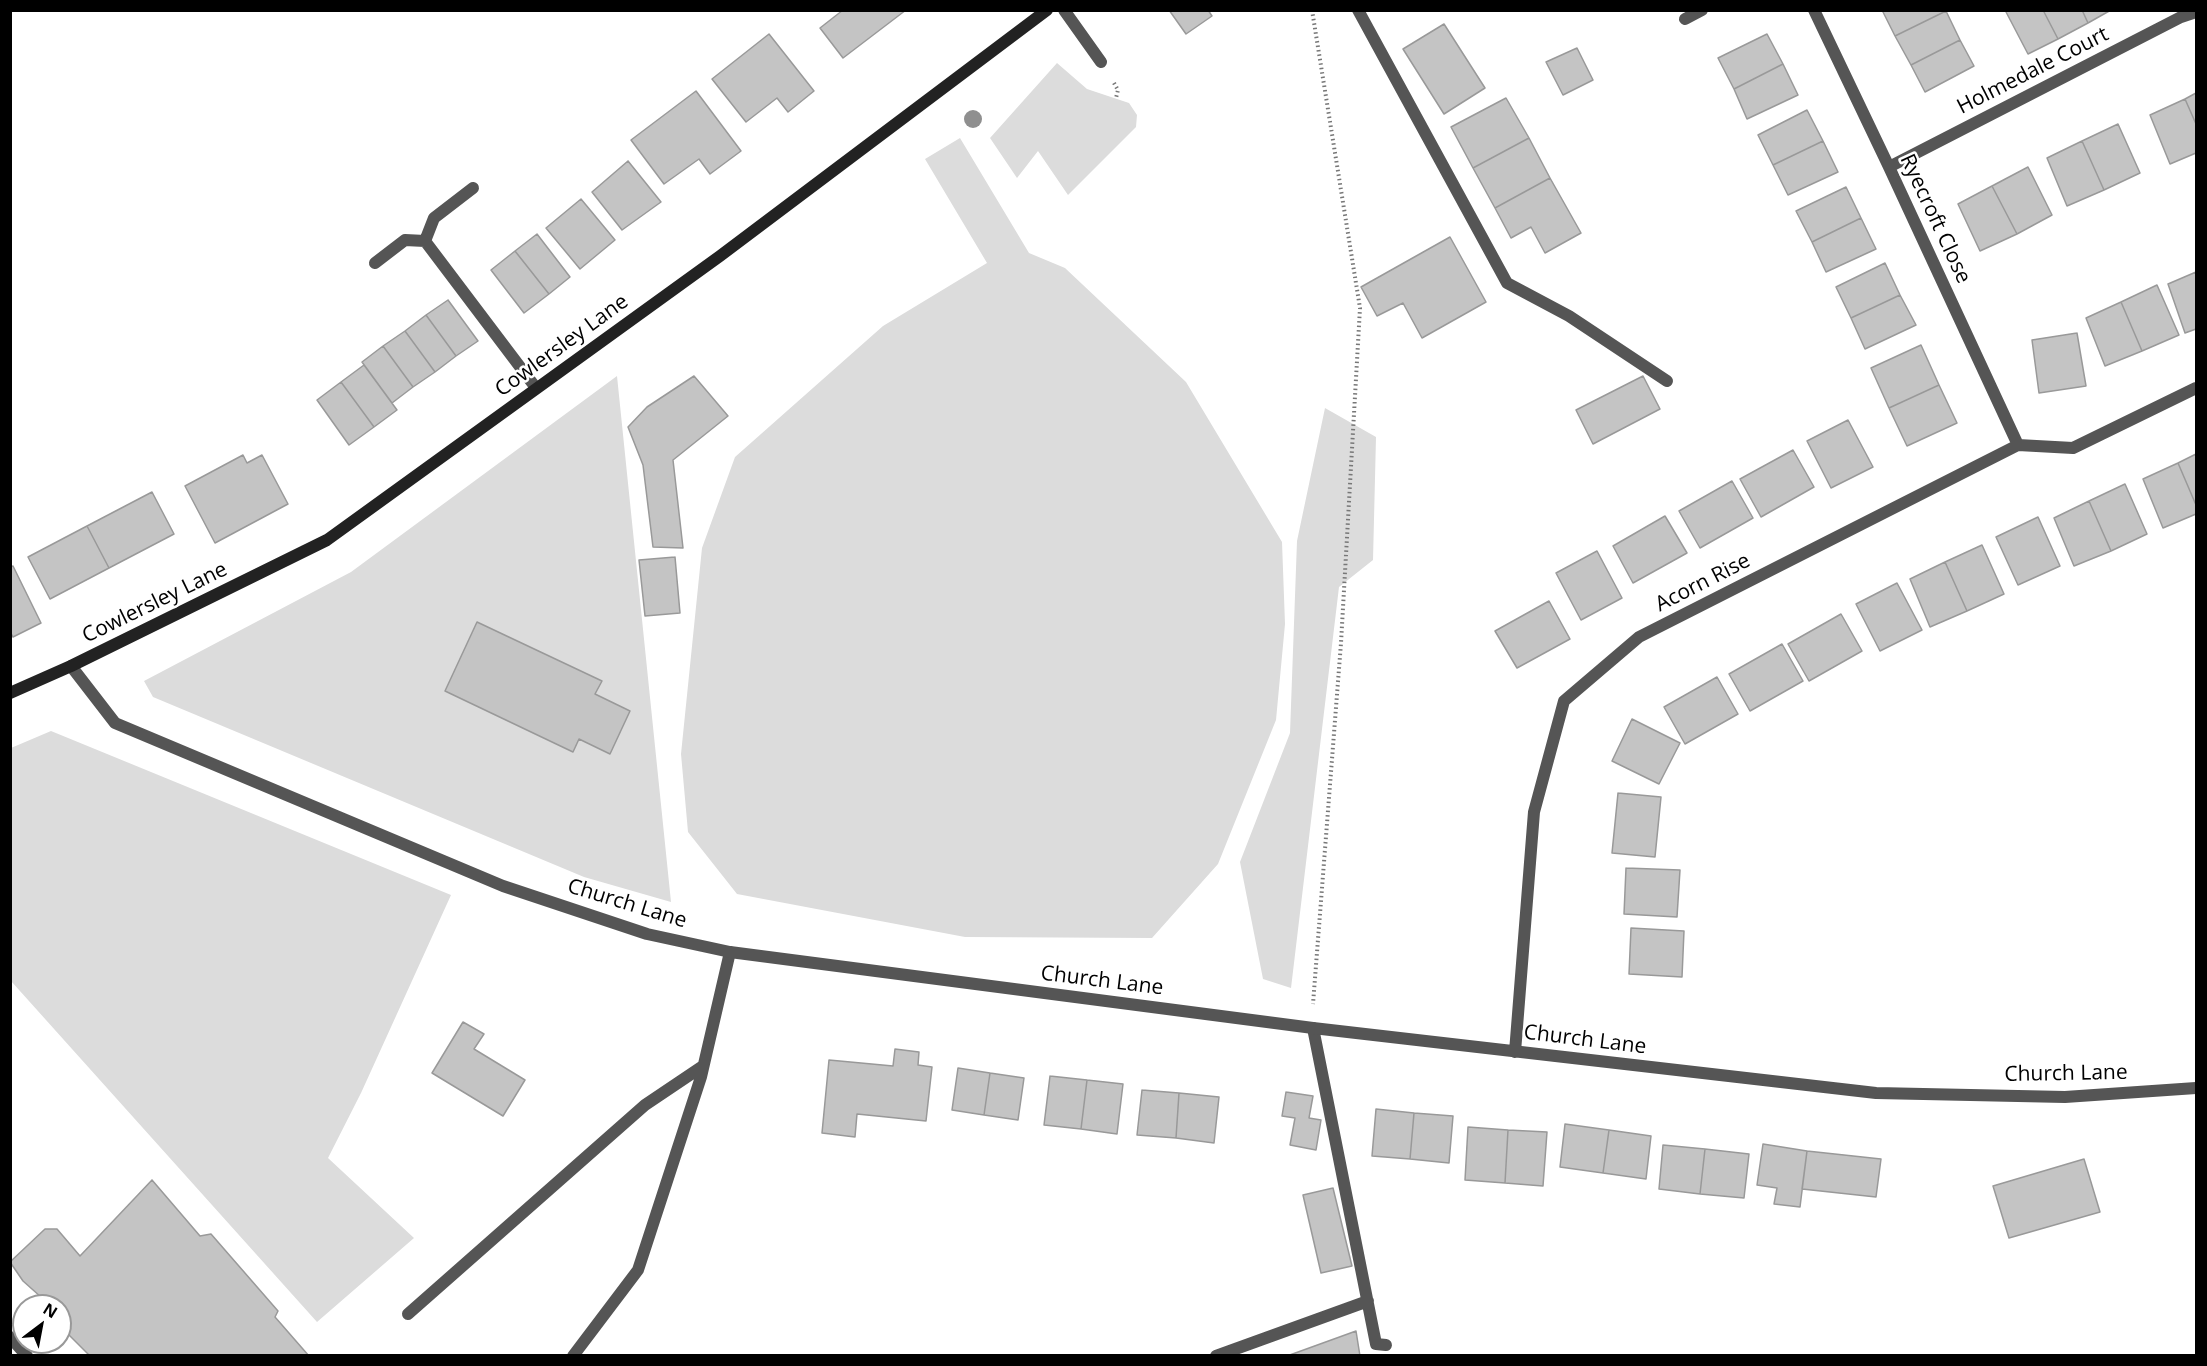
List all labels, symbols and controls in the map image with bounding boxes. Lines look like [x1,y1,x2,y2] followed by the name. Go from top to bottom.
[1953,22,2113,120] street label: Holmedale Court
[1894,150,1976,288] street label: Ryecroft Close
[491,289,633,403] street label: Cowlersley Lane
[1651,548,1755,618] street label: Acorn Rise
[78,557,232,649] street label: Cowlersley Lane
[564,874,690,934] street label: Church Lane
[1039,961,1165,1001] street label: Church Lane
[1522,1020,1648,1060] street label: Church Lane
[2004,1060,2128,1088] street label: Church Lane
[12,1294,72,1354] north arrow
[39,1298,62,1323] text: N

